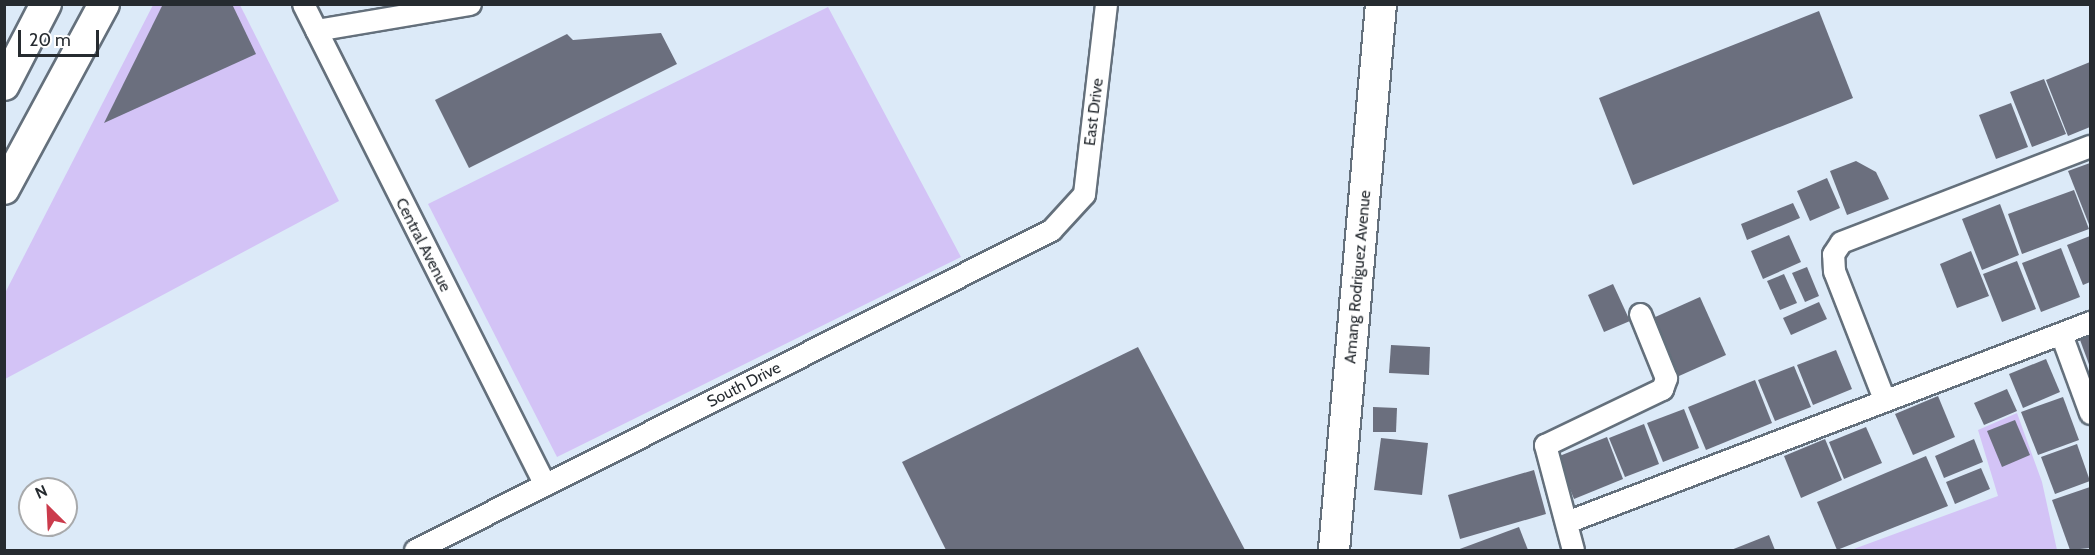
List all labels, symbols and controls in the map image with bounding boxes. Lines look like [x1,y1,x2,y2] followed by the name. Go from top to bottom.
[21,18,102,56] scale bar
[29,29,71,51] text: 20 m
[1080,77,1108,147] street label: East Drive
[1341,190,1375,364] street label: Amang Rodriguez Avenue
[391,195,455,295] street label: Central Avenue
[704,358,784,412] street label: South Drive
[18,477,78,537] north arrow
[32,481,50,503] text: N

